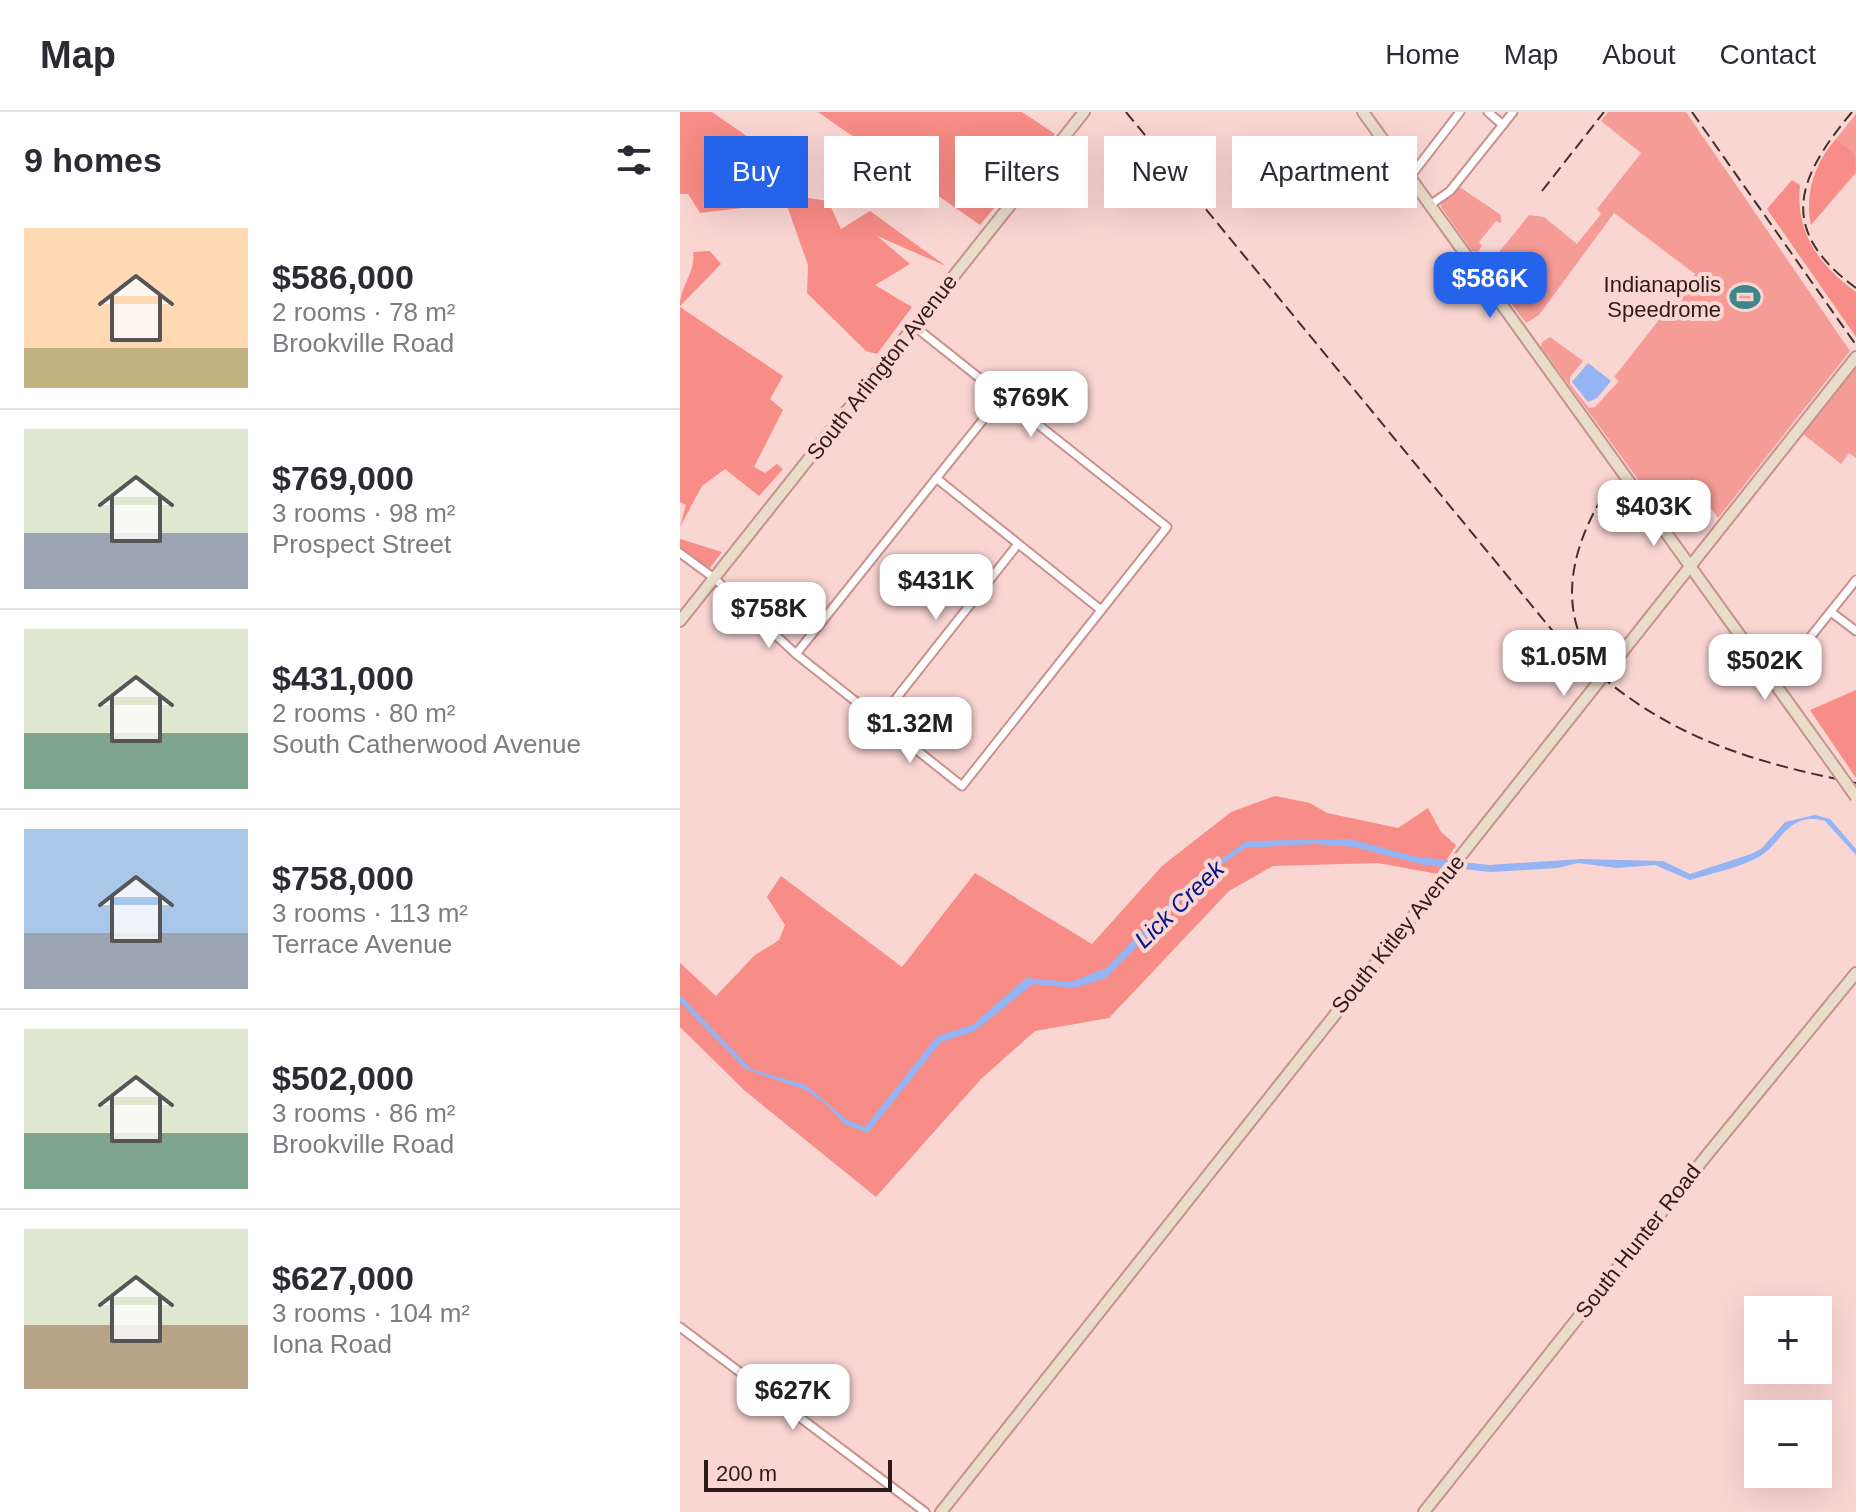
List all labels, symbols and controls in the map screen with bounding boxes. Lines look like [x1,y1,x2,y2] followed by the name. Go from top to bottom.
[40,34,116,76] text: Map
[1385,39,1460,70] text: Home
[1504,39,1558,70] text: Map
[1602,39,1676,70] text: About
[1720,39,1816,70] text: Contact
[704,136,808,208] chip: Buy
[824,136,939,208] chip: Rent
[955,136,1088,208] chip: Filters
[1104,136,1216,208] chip: New
[1232,136,1417,208] chip: Apartment
[612,138,656,182] icon: filters
[24,141,162,179] text: 9 homes
[1434,252,1546,320] pin: $586K
[272,258,414,296] text: $586,000
[88,260,184,356] icon: home
[1452,263,1528,293] text: $586K
[802,269,962,465] street label: South Arlington Avenue
[1604,272,1721,322] place label: Indianapolis Speedrome
[1728,280,1762,314] sports icon: Indianapolis Speedrome
[272,297,456,327] text: 2 rooms · 78 m²
[272,328,454,358] text: Brookville Road
[975,371,1087,439] pin: $769K
[993,382,1069,412] text: $769K
[272,459,414,497] text: $769,000
[88,461,184,557] icon: home
[1598,480,1710,548] pin: $403K
[1616,491,1692,521] text: $403K
[272,498,456,528] text: 3 rooms · 98 m²
[272,529,451,559] text: Prospect Street
[880,554,992,622] pin: $431K
[898,565,974,595] text: $431K
[713,582,825,650] pin: $758K
[731,593,807,623] text: $758K
[1499,630,1629,698] pin: $1.05M
[1709,634,1821,702] pin: $502K
[1521,641,1607,671] text: $1.05M
[1727,645,1803,675] text: $502K
[272,659,414,697] text: $431,000
[88,661,184,757] icon: home
[845,697,975,765] pin: $1.32M
[272,698,456,728] text: 2 rooms · 80 m²
[867,708,953,738] text: $1.32M
[272,729,581,759] text: South Catherwood Avenue
[1326,850,1470,1018] street label: South Kitley Avenue
[1129,854,1231,953] water label: Lick Creek
[272,859,414,897] text: $758,000
[88,861,184,957] icon: home
[272,898,468,928] text: 3 rooms · 113 m²
[272,929,452,959] text: Terrace Avenue
[272,1059,414,1097] text: $502,000
[88,1061,184,1157] icon: home
[272,1098,456,1128] text: 3 rooms · 86 m²
[272,1129,454,1159] text: Brookville Road
[1570,1159,1706,1323] street label: South Hunter Road
[272,1259,414,1297] text: $627,000
[88,1261,184,1357] icon: home
[1744,1296,1832,1488] map controls
[1744,1296,1832,1384] button: +
[272,1298,470,1328] text: 3 rooms · 104 m²
[272,1329,392,1359] text: Iona Road
[737,1364,849,1432] pin: $627K
[755,1375,831,1405] text: $627K
[1744,1400,1832,1488] button: −
[704,1456,892,1492] scale bar
[716,1461,777,1486] text: 200 m

